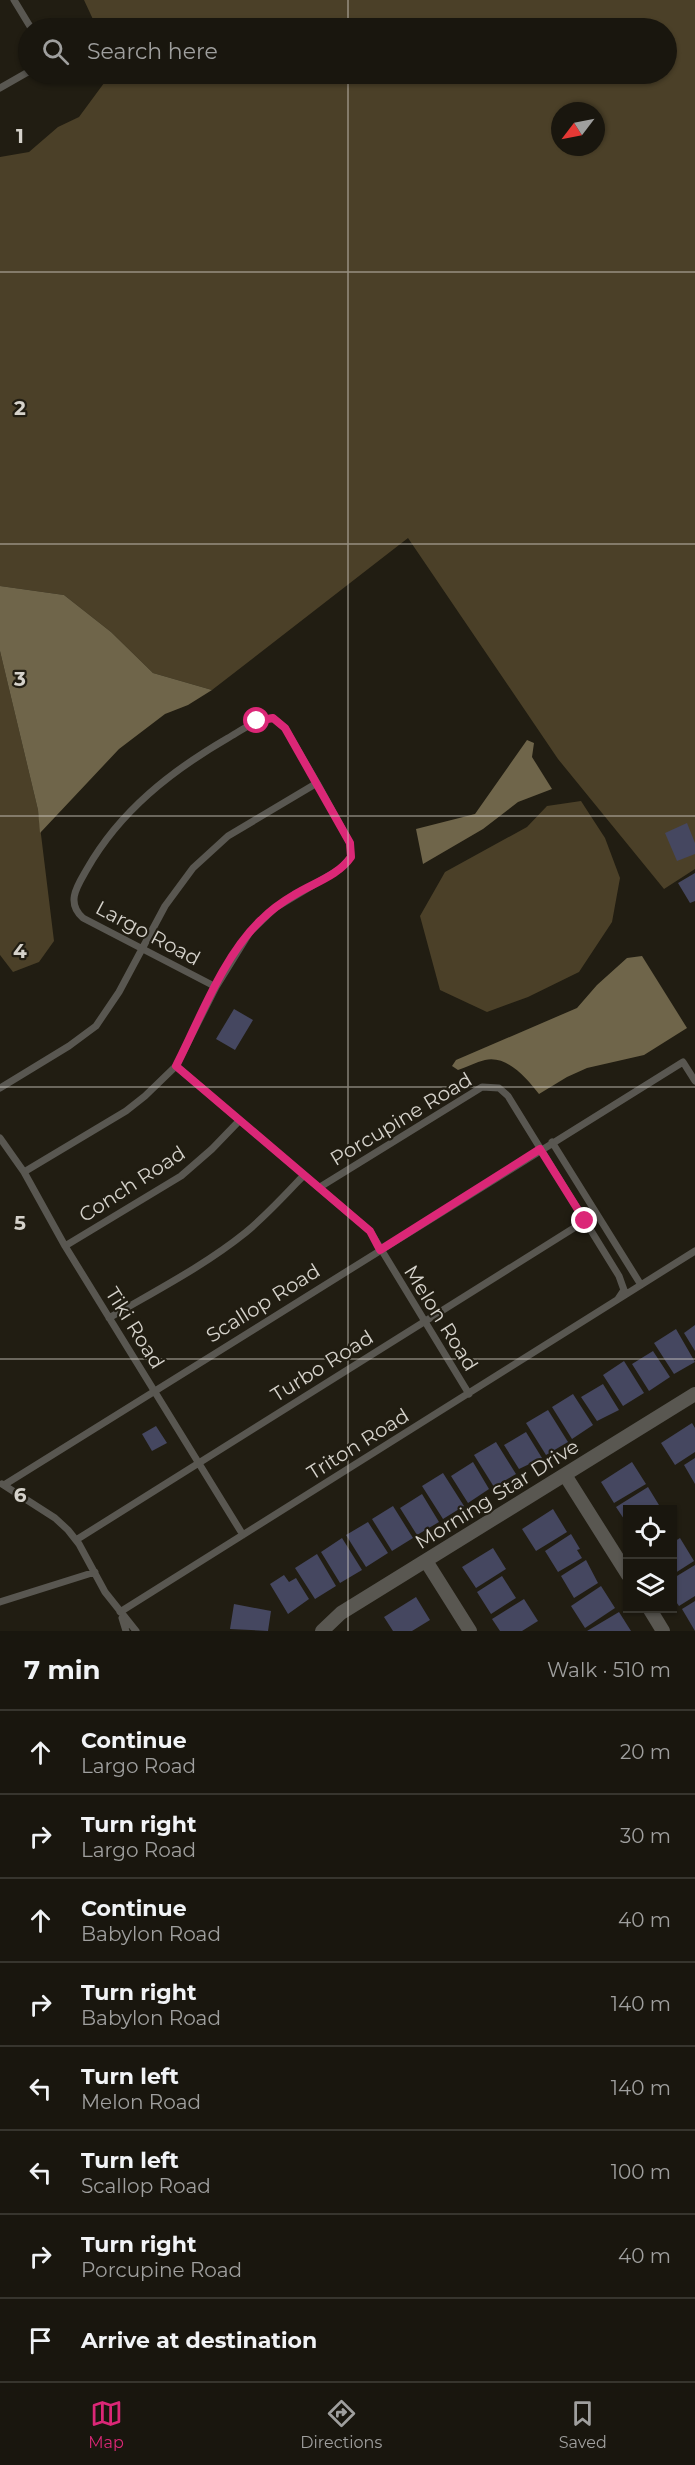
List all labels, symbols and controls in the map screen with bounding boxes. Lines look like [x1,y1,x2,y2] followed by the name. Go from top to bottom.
[18,18,677,84] search box
[39,35,72,68] icon: search
[87,38,218,65] text: Search here
[551,102,605,156] north arrow
[16,124,24,148] text: 1
[14,396,26,420] text: 2
[13,667,26,691] text: 3
[243,707,269,733] route start
[92,895,204,971] street label: Largo Road
[13,939,27,963] text: 4
[326,1067,476,1171] street label: Porcupine Road
[74,1141,190,1227] street label: Conch Road
[571,1207,597,1233] route end
[14,1211,26,1235] text: 5
[202,1258,324,1348] street label: Scallop Road
[399,1261,483,1375] street label: Melon Road
[101,1283,169,1373] street label: Tiki Road
[266,1325,378,1407] street label: Turbo Road
[303,1403,413,1485] street label: Triton Road
[411,1434,583,1554] street label: Morning Star Drive
[14,1483,27,1507] text: 6
[623,1505,677,1613] map controls
[623,1505,677,1559] button: locate
[623,1559,677,1613] button: layers
[24,1654,101,1686] text: 7 min
[547,1658,671,1682] text: Walk · 510 m
[81,1727,187,1754] text: Continue
[24,1736,57,1769] icon: ahead
[620,1740,671,1764] text: 20 m
[81,1754,196,1778] text: Largo Road
[81,1811,196,1838] text: Turn right
[24,1820,57,1853] icon: right
[620,1824,671,1848] text: 30 m
[81,1838,196,1862] text: Largo Road
[81,1895,187,1922] text: Continue
[24,1904,57,1937] icon: ahead
[618,1908,671,1932] text: 40 m
[81,1922,221,1946] text: Babylon Road
[81,1979,196,2006] text: Turn right
[24,1988,57,2021] icon: right
[611,1992,671,2016] text: 140 m
[81,2006,221,2030] text: Babylon Road
[81,2063,179,2090] text: Turn left
[24,2072,57,2105] icon: left
[611,2076,671,2100] text: 140 m
[81,2090,201,2114] text: Melon Road
[81,2147,179,2174] text: Turn left
[24,2156,57,2189] icon: left
[611,2160,671,2184] text: 100 m
[81,2174,211,2198] text: Scallop Road
[81,2231,196,2258] text: Turn right
[24,2240,57,2273] icon: right
[618,2244,671,2268] text: 40 m
[81,2258,242,2282] text: Porcupine Road
[24,2324,57,2357] icon: arrive
[81,2327,317,2354] text: Arrive at destination
[88,2397,124,2452] tab: Map
[300,2397,382,2452] tab: Directions
[559,2397,607,2452] tab: Saved

